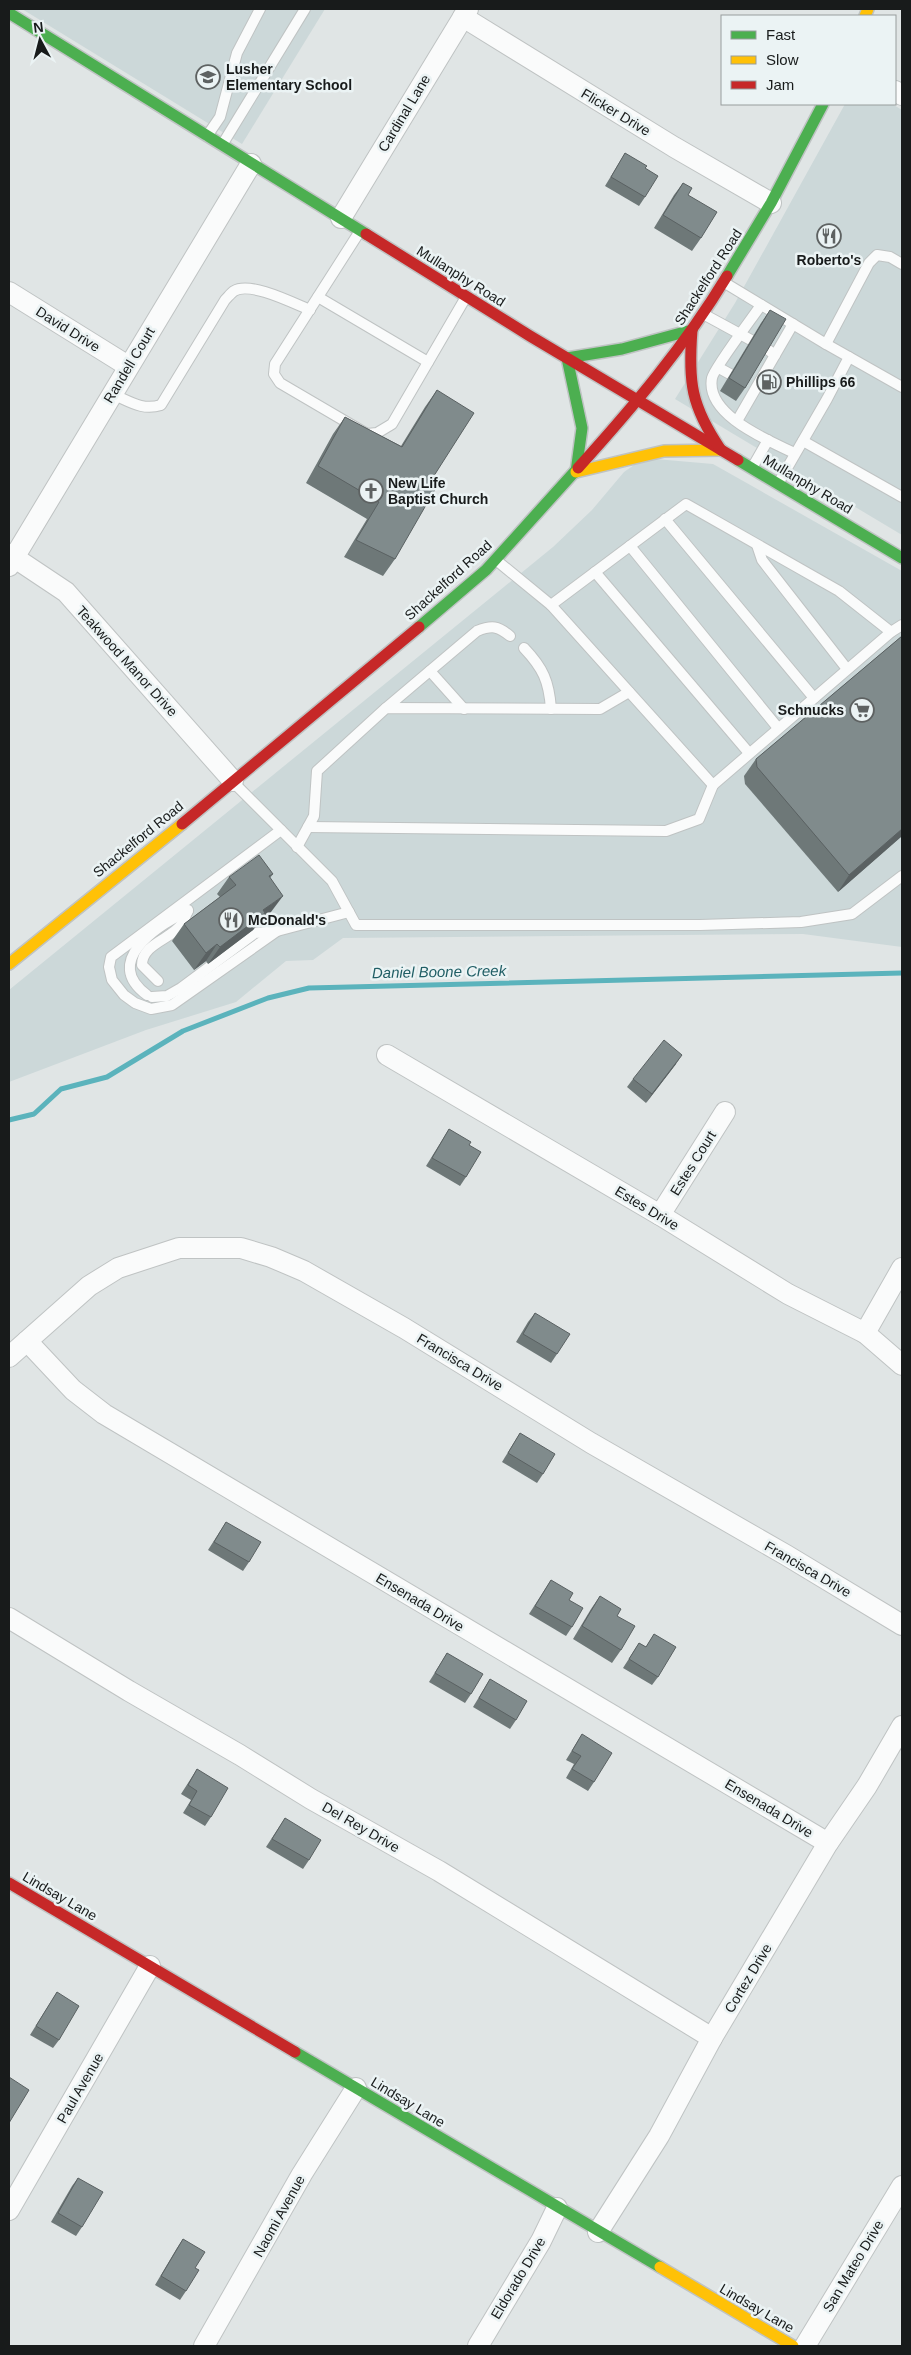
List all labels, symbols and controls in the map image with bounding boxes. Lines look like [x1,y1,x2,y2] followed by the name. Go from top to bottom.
[15,15,65,65] north arrow
[721,15,896,105] legend
[32,19,44,36] text: N
[766,26,796,43] text: Fast
[766,51,799,68] text: Slow
[226,61,352,93] place label: Lusher Elementary School
[195,64,221,90] school or university icon: Lusher Elementary School
[375,71,433,154] street label: Cardinal Lane
[766,76,794,93] text: Jam
[579,85,654,139] street label: Flicker Drive
[816,223,842,249] restaurant icon: Roberto's
[671,226,745,328] street label: Shackelford Road
[414,242,508,310] street label: Mullanphy Road
[797,252,862,268] place label: Roberto's
[33,303,103,355] street label: David Drive
[100,324,158,406] street label: Randell Court
[756,369,782,395] fuel station icon: Phillips 66
[786,374,855,390] place label: Phillips 66
[761,451,855,517] street label: Mullanphy Road
[388,475,488,507] place label: New Life Baptist Church
[358,478,384,504] church icon: New Life Baptist Church
[401,537,495,623] street label: Shackelford Road
[73,602,181,720] street label: Teakwood Manor Drive
[849,697,875,723] supermarket icon: Schnucks
[778,702,844,718] place label: Schnucks
[90,798,186,880] street label: Shackelford Road
[218,907,244,933] restaurant icon: McDonald's
[248,912,326,928] place label: McDonald's
[372,962,508,981] water label: Daniel Boone Creek
[667,1128,719,1198] street label: Estes Court
[612,1183,682,1233] street label: Estes Drive
[414,1330,506,1394] street label: Francisca Drive
[762,1538,854,1600] street label: Francisca Drive
[373,1569,467,1635] street label: Ensenada Drive
[722,1775,816,1841] street label: Ensenada Drive
[320,1798,403,1856] street label: Del Rey Drive
[20,1868,100,1924] street label: Lindsay Lane
[721,1940,775,2015] street label: Cortez Drive
[53,2050,107,2126] street label: Paul Avenue
[368,2074,448,2130] street label: Lindsay Lane
[250,2172,308,2260] street label: Naomi Avenue
[819,2217,887,2315] street label: San Mateo Drive
[487,2234,549,2322] street label: Eldorado Drive
[717,2280,797,2336] street label: Lindsay Lane

